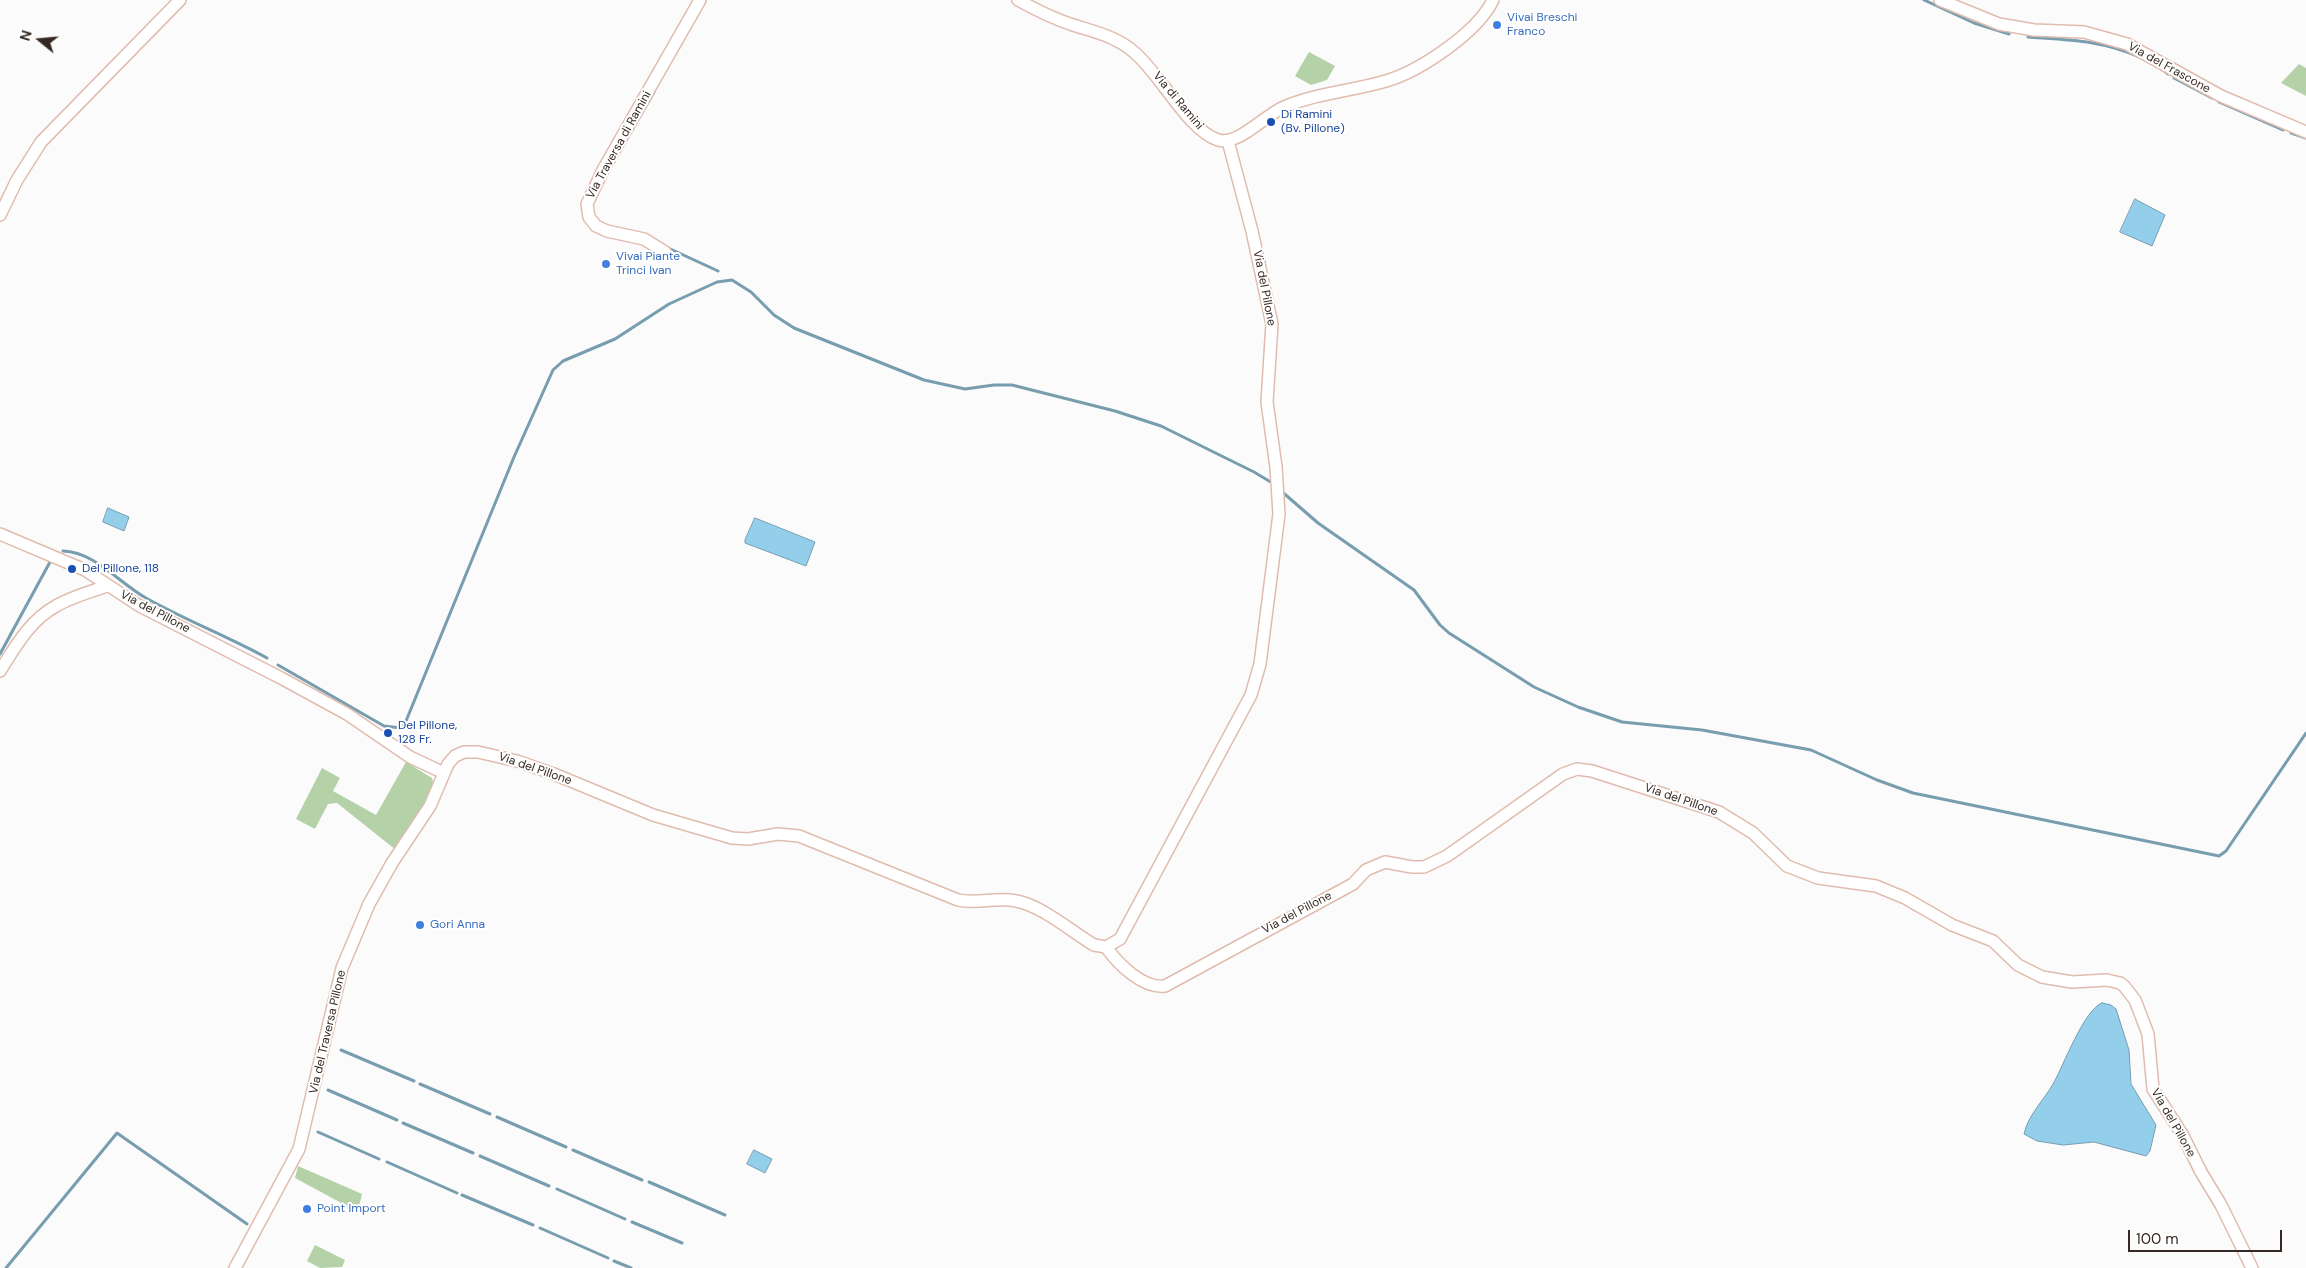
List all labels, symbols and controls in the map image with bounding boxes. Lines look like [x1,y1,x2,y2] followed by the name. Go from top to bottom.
[1507,11,1577,39] place label: Vivai Breschi Franco
[15,15,65,65] north arrow
[1491,19,1503,31] marker: Vivai Breschi Franco
[16,28,36,43] text: N
[2125,39,2213,97] street label: Via del Frascone
[1150,69,1206,133] street label: Via di Ramini
[583,89,655,201] street label: Via Traversa di Ramini
[1281,108,1345,136] place label: Di Ramini (Bv. Pillone)
[1265,116,1277,128] marker: Di Ramini (Bv. Pillone)
[1250,249,1278,327] street label: Via del Pillone
[616,250,680,278] place label: Vivai Piante Trinci Ivan
[600,258,612,270] marker: Vivai Piante Trinci Ivan
[82,562,159,576] place label: Del Pillone, 118
[66,563,78,575] marker: Del Pillone, 118
[118,588,192,636] street label: Via del Pillone
[398,719,457,747] place label: Del Pillone, 128 Fr.
[382,727,394,739] marker: Del Pillone, 128 Fr.
[496,750,574,788] street label: Via del Pillone
[1642,781,1720,819] street label: Via del Pillone
[1260,889,1334,937] street label: Via del Pillone
[430,918,485,932] place label: Gori Anna
[414,919,426,931] marker: Gori Anna
[307,969,349,1095] street label: Via del Traversa Pillone
[2148,1086,2198,1160] street label: Via del Pillone
[317,1202,386,1216] place label: Point Import
[301,1203,313,1215] marker: Point Import
[2131,1220,2285,1252] scale bar
[2136,1229,2179,1249] text: 100 m

